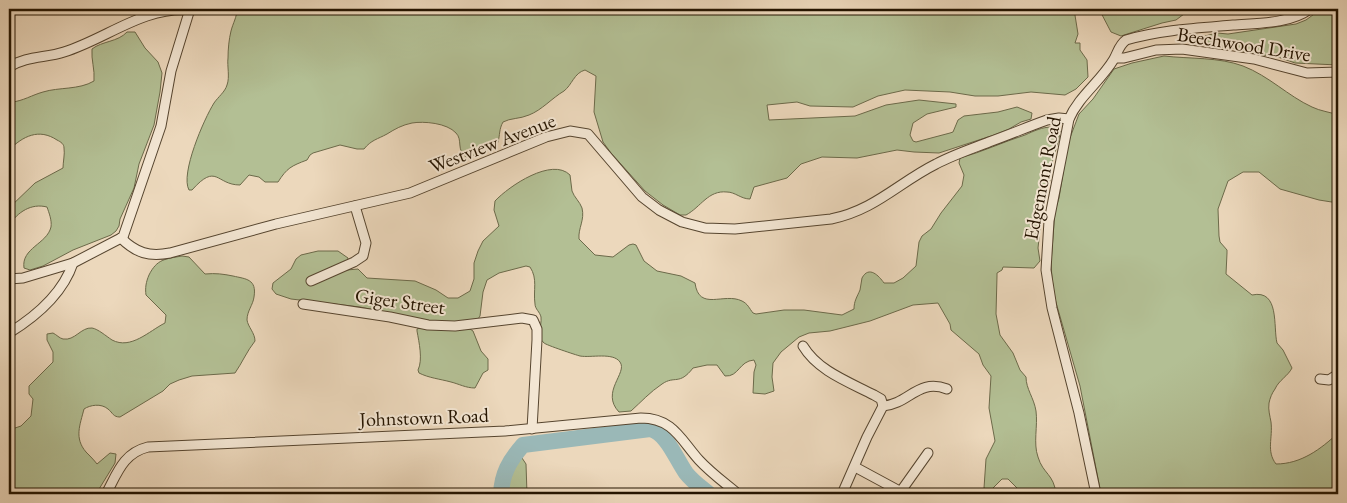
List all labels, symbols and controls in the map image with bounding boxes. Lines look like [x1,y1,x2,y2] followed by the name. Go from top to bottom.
[1175,21,1313,67] street label: Beechwood Drive
[425,107,559,179] street label: Westview Avenue
[1017,113,1067,242] street label: Edgemont Road
[353,282,447,320] street label: Giger Street
[357,402,490,432] street label: Johnstown Road

